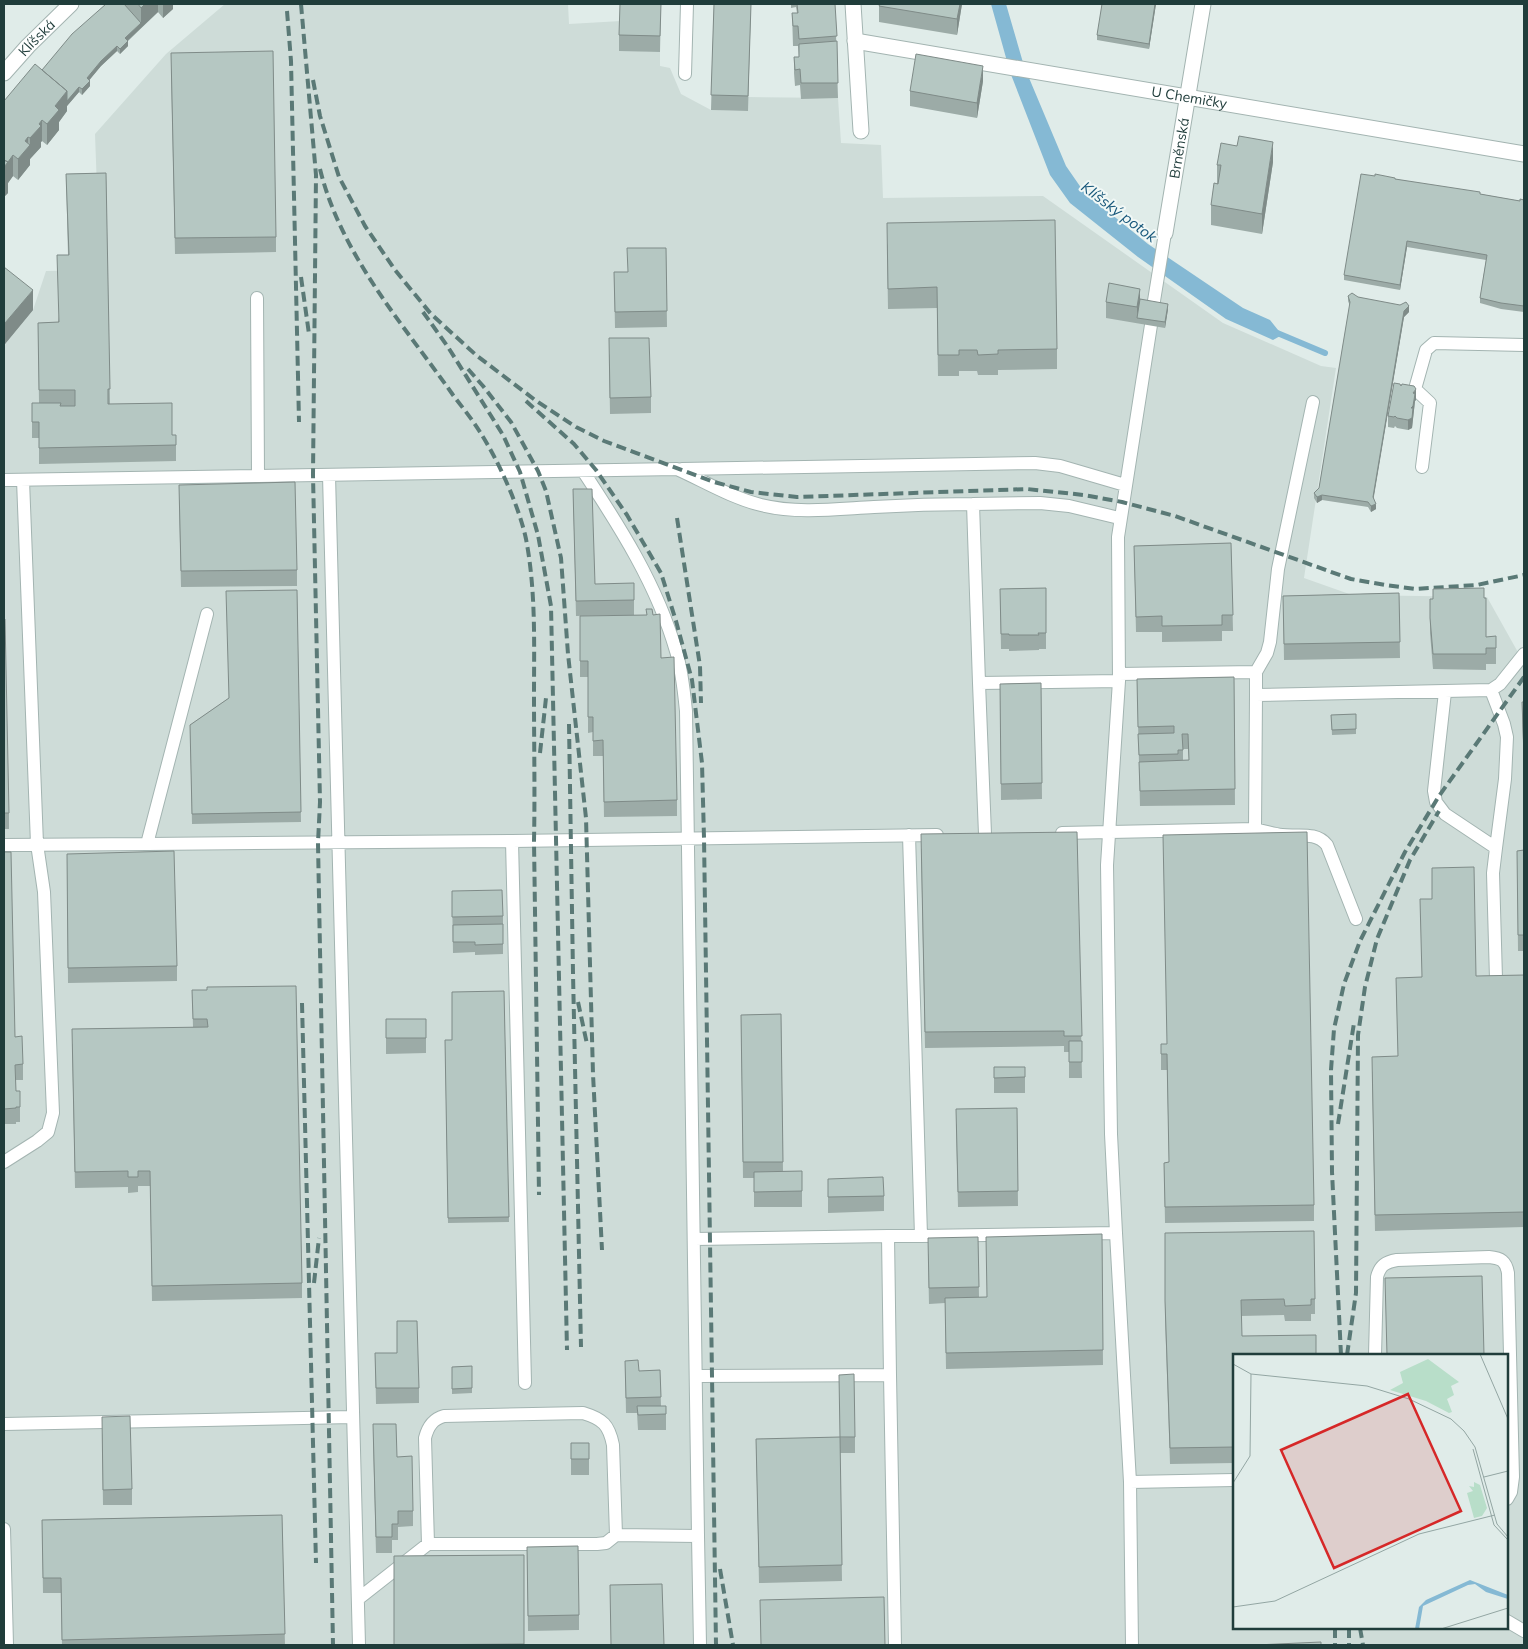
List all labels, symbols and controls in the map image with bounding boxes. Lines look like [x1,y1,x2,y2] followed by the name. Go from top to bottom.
[14,16,59,60] street label: Klíšská
[1150,82,1229,113] street label: U Chemičky
[1165,116,1193,180] street label: Brněnská
[1078,177,1162,247] water label: Klíšský potok
[1233,1354,1508,1629] inset map

